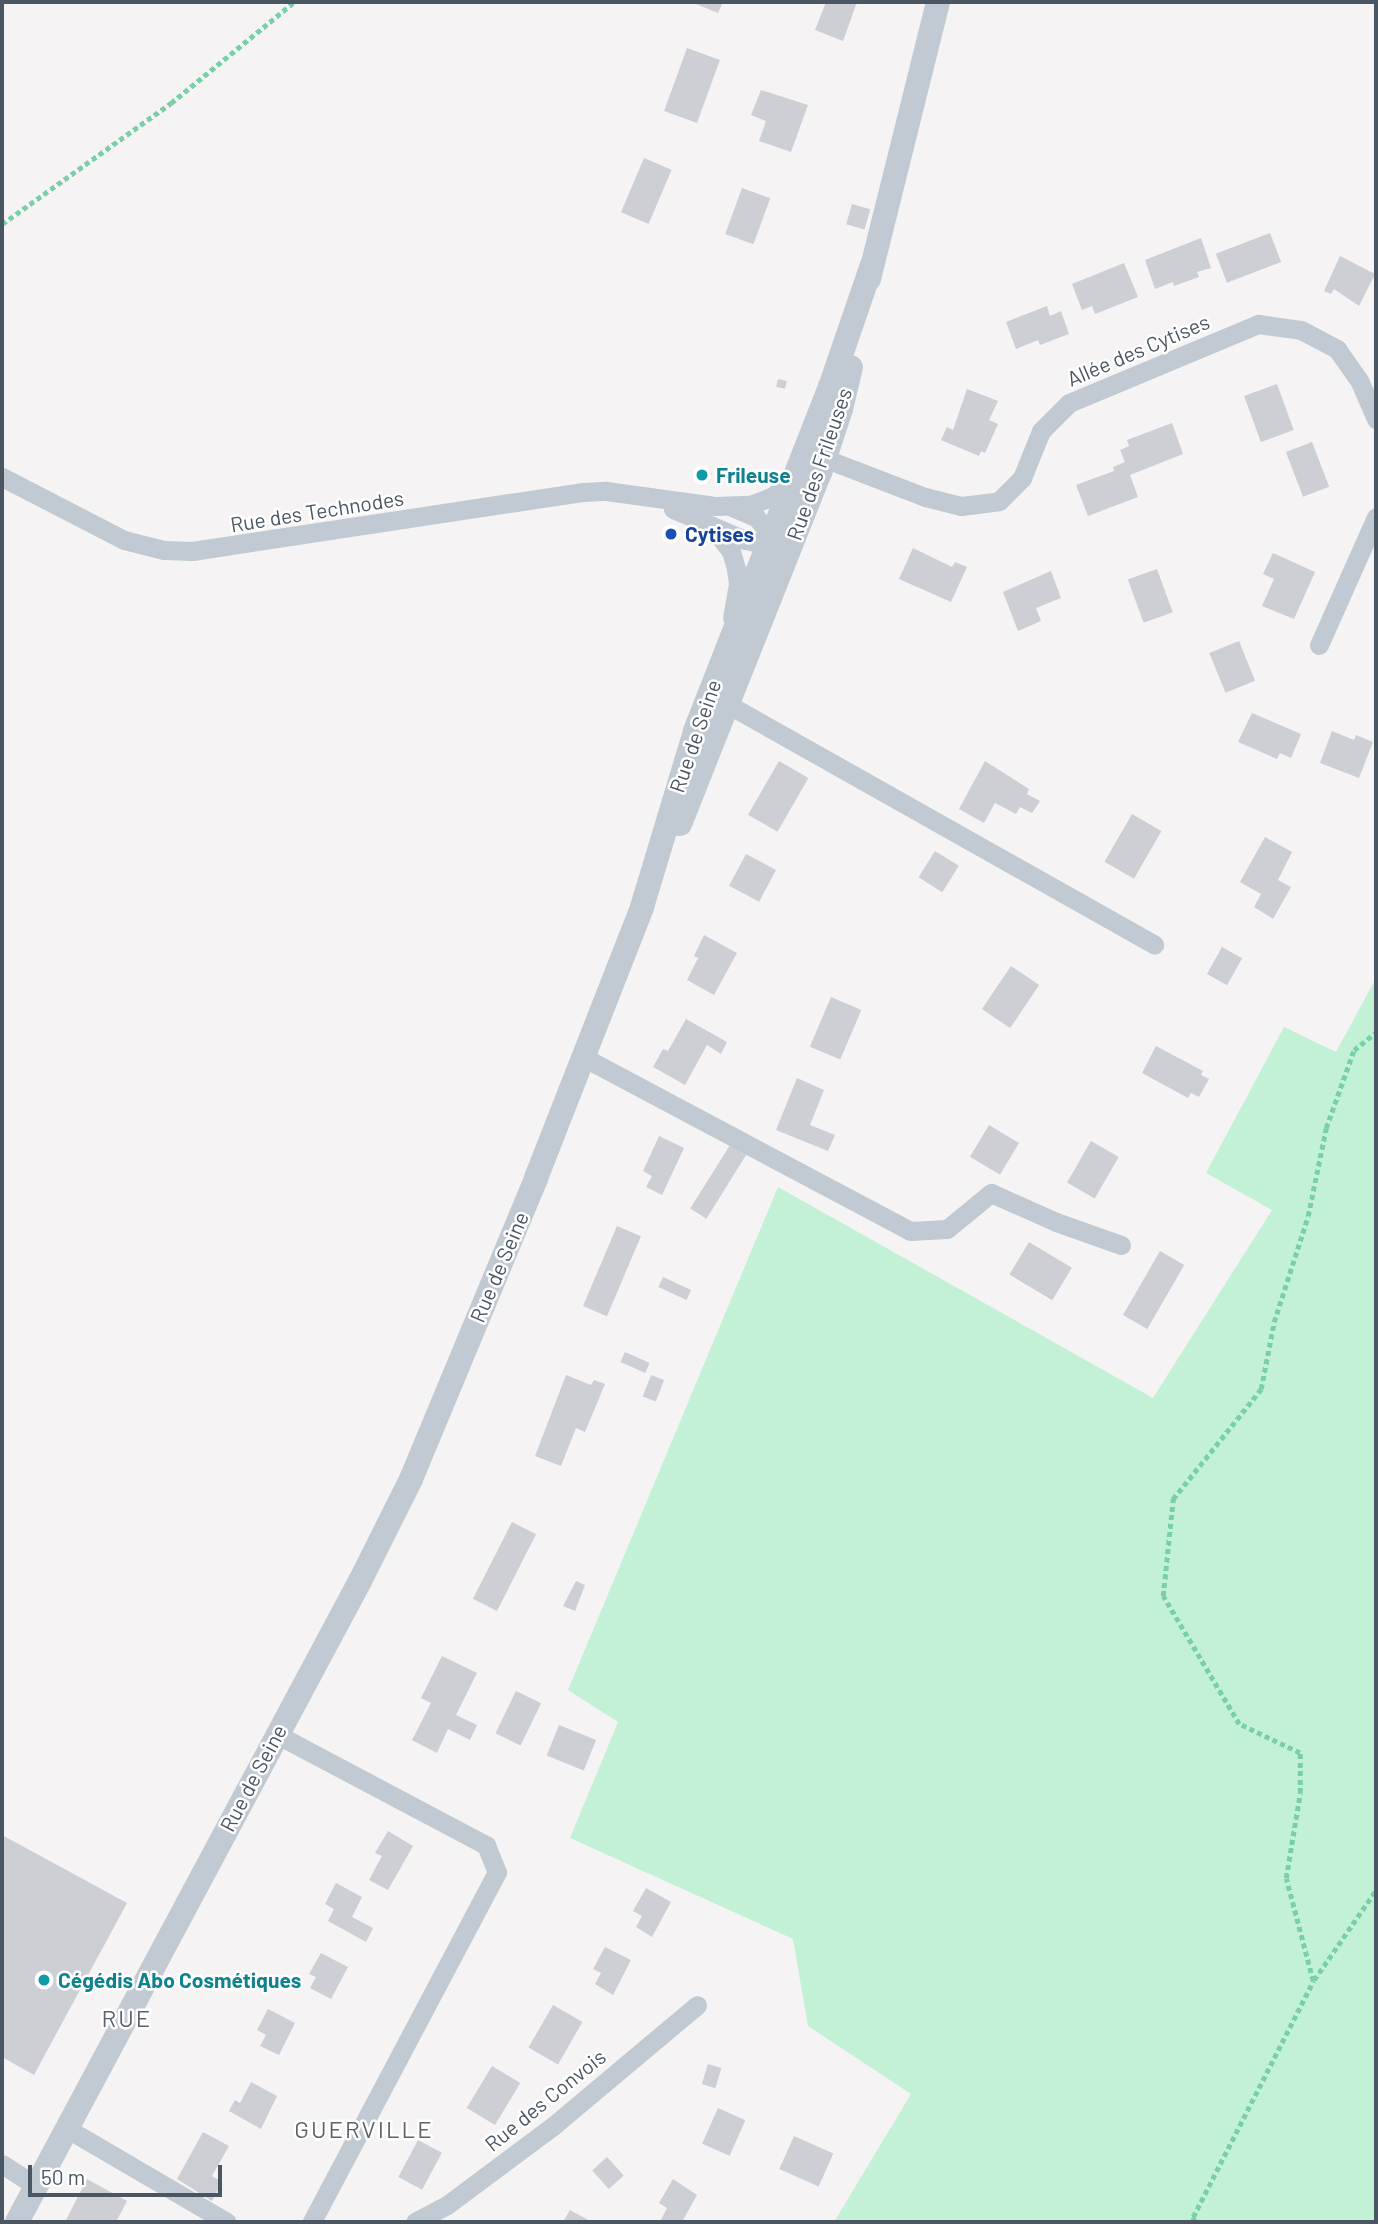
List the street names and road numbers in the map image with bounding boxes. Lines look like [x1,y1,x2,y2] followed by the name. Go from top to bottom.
[1063,309,1213,391] street label: Allée des Cytises
[781,385,857,543] street label: Rue des Frileuses
[228,485,406,537] street label: Rue des Technodes
[664,676,726,796] street label: Rue de Seine
[464,1208,534,1326] street label: Rue de Seine
[214,1720,292,1836] street label: Rue de Seine
[480,2044,610,2156] street label: Rue des Convois

